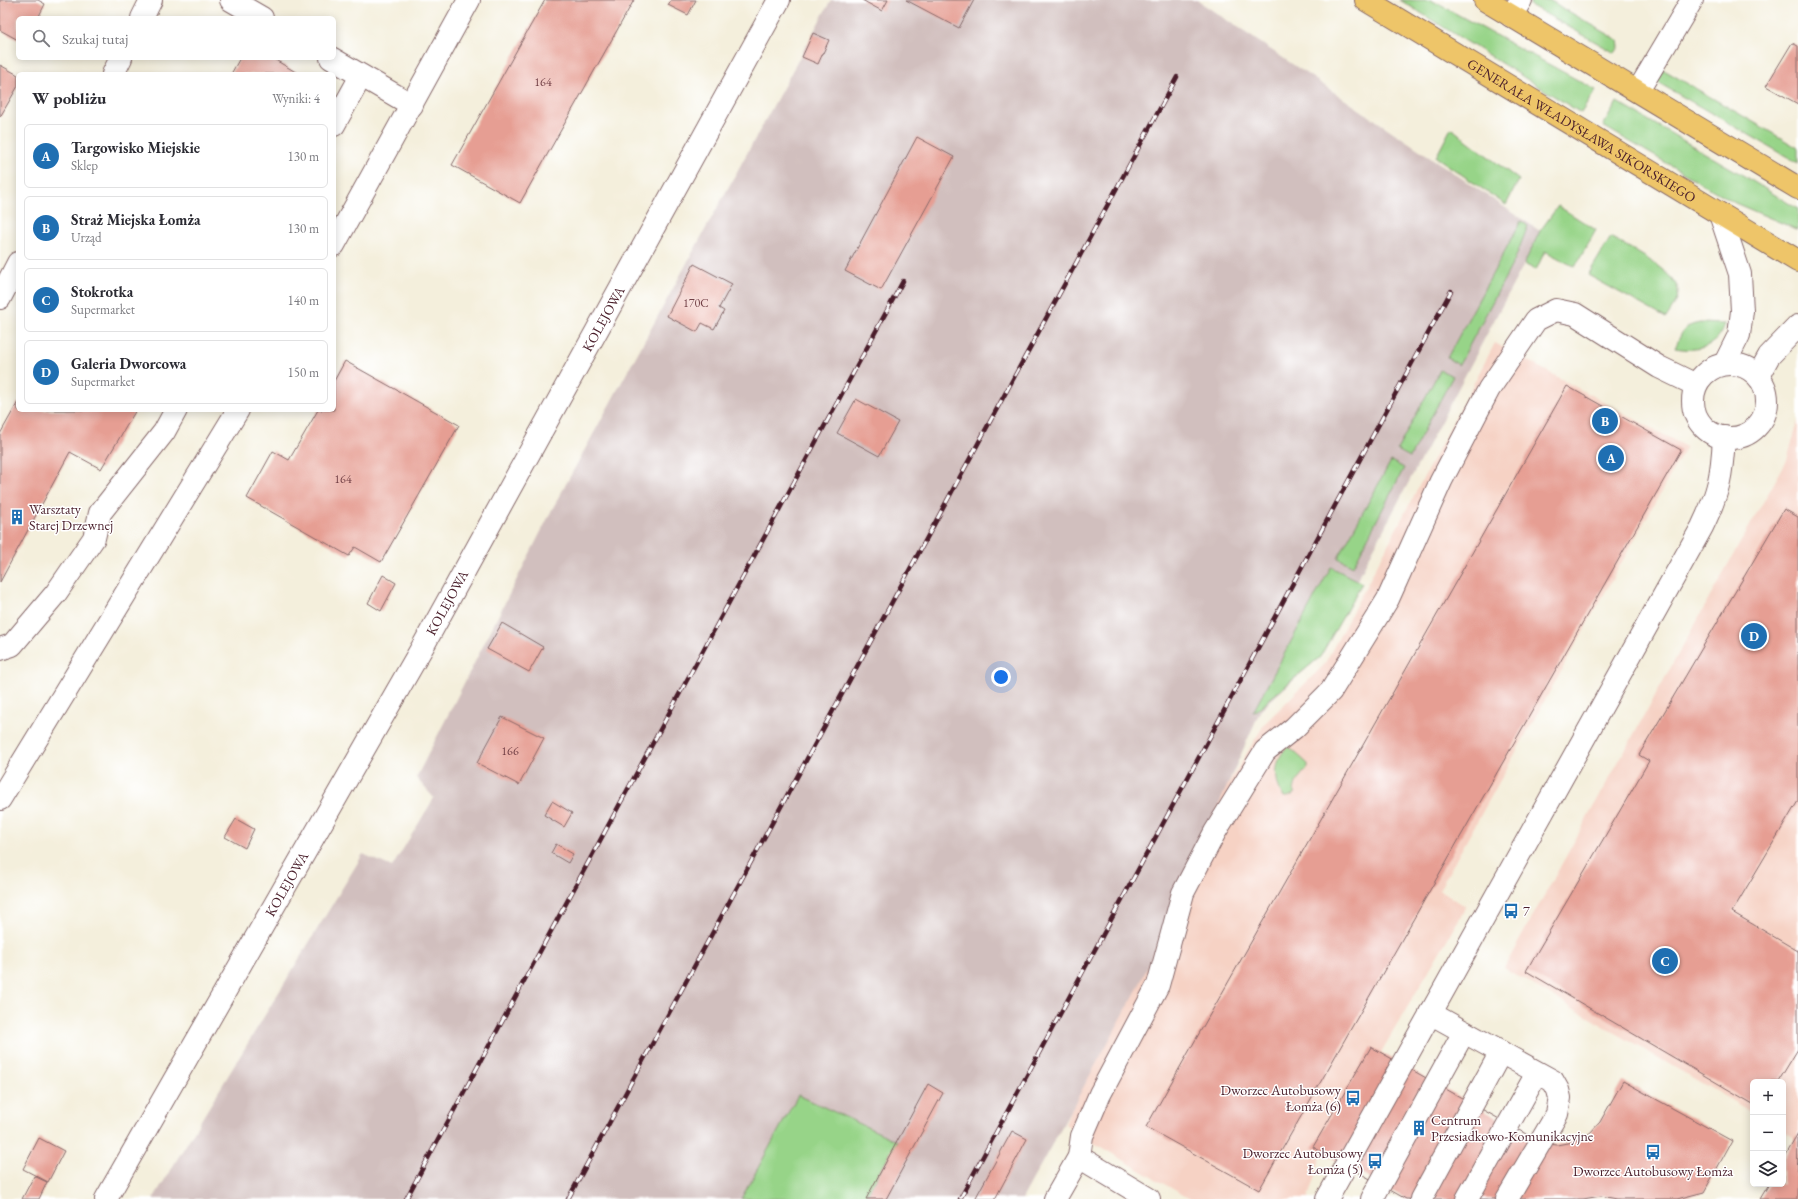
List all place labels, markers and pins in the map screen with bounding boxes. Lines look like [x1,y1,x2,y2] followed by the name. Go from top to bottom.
[1592,406,1618,436] pin: B
[1598,443,1624,473] pin: A
[29,500,113,534] place label: Warsztaty Starej Drzewnej
[8,508,26,526] building icon: Warsztaty Starej Drzewnej
[1741,621,1767,651] pin: D
[1502,902,1520,920] bus stop icon: 7
[1523,902,1530,920] place label: 7
[1652,946,1678,976] pin: C
[1221,1081,1342,1115] place label: Dworzec Autobusowy Łomża (6)
[1344,1089,1362,1107] bus stop icon: Dworzec Autobusowy Łomża (6)
[1431,1111,1594,1145] place label: Centrum Przesiadkowo-Komunikacyjne
[1410,1119,1428,1137] building icon: Centrum Przesiadkowo-Komunikacyjne
[1644,1143,1662,1161] bus stop icon: Dworzec Autobusowy Łomża
[1243,1144,1364,1178] place label: Dworzec Autobusowy Łomża (5)
[1366,1152,1384,1170] bus stop icon: Dworzec Autobusowy Łomża (5)
[1573,1162,1733,1180] place label: Dworzec Autobusowy Łomża

